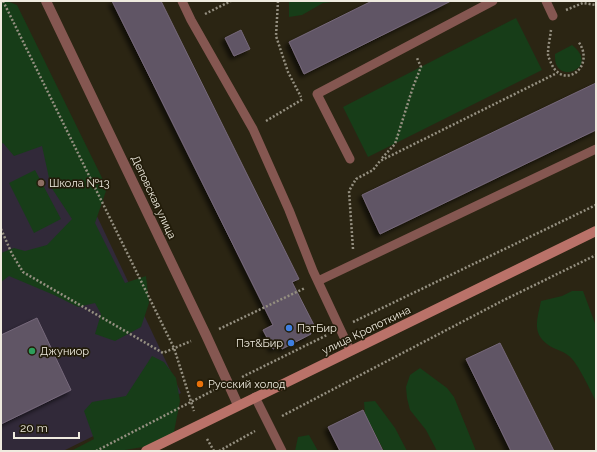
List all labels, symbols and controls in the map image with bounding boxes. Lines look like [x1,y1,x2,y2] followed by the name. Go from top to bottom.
[129,153,179,241] street label: Деповская улица
[49,177,110,190] place label: Школа №13
[36,178,46,188] marker: Школа №13
[320,303,413,358] street label: улица Кропоткина
[297,322,337,335] place label: ПэтБир
[284,323,294,333] marker: ПэтБир
[236,337,283,350] place label: Пэт&Бир
[286,338,296,348] marker: Пэт&Бир
[40,345,89,358] place label: Джуниор
[27,346,37,356] marker: Джуниор
[208,378,286,391] place label: Русский холод
[195,379,205,389] marker: Русский холод
[14,414,79,440] scale bar
[20,421,48,435] text: 20 m

